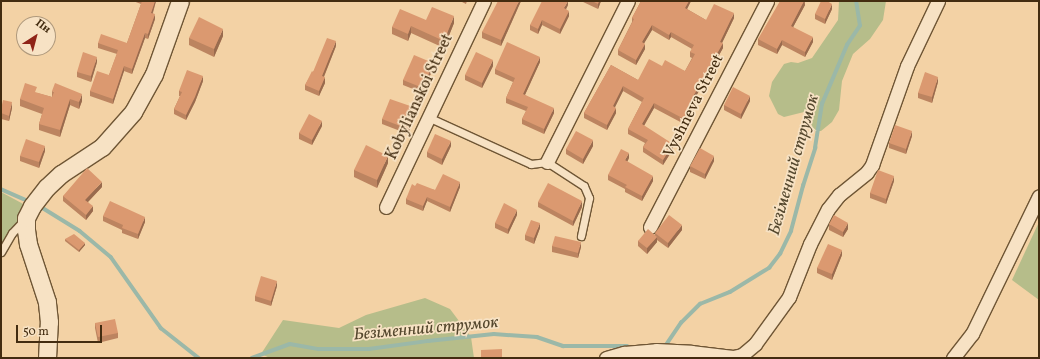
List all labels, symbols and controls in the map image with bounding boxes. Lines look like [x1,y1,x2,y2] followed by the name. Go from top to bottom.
[16,16,56,56] north arrow
[32,16,53,37] text: Пн
[382,31,458,163] street label: Kobylianskoi Street
[660,51,728,161] street label: Vyshneva Street
[764,93,824,237] water label: Безіменний струмок
[353,313,499,345] water label: Безіменний струмок
[18,317,104,343] scale bar
[23,324,49,340] text: 50 m

